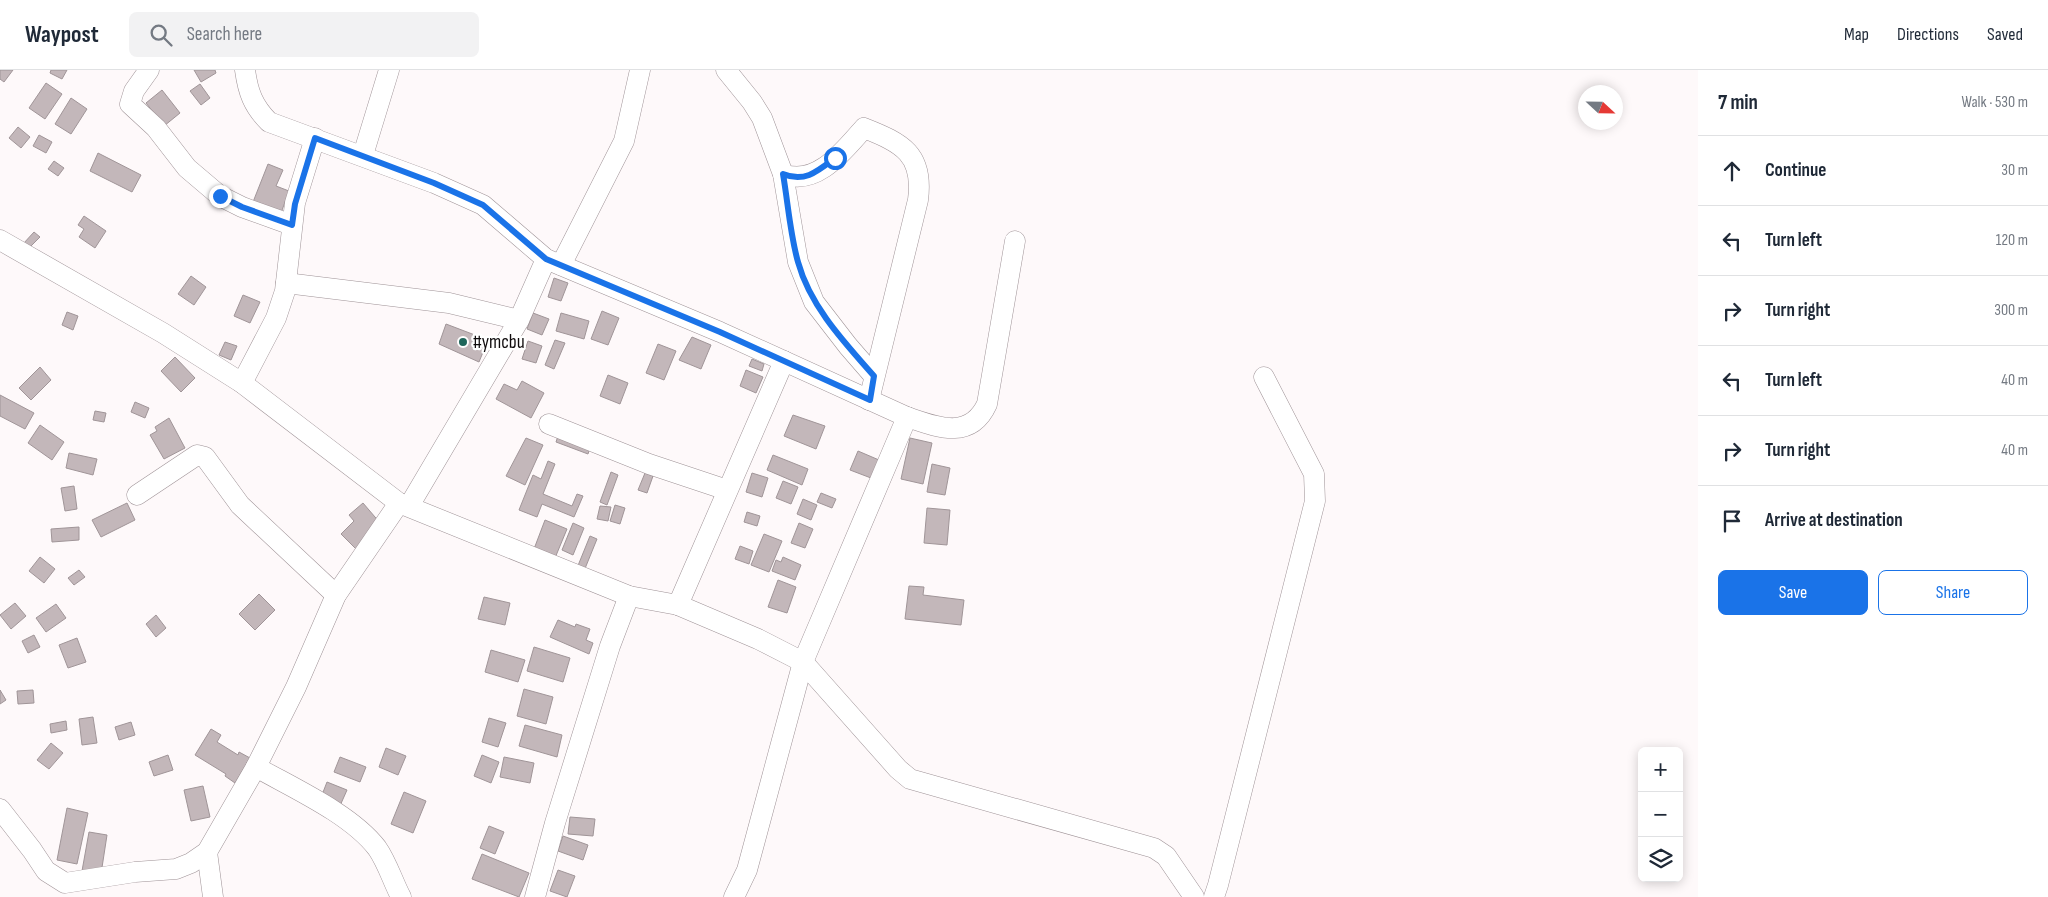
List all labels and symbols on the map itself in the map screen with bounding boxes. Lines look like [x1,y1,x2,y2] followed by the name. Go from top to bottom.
[1578,85,1623,130] north arrow
[824,147,847,170] route start
[209,185,232,208] route end
[473,331,525,354] place label: #ymcbu
[457,336,469,348] marker: #ymcbu

